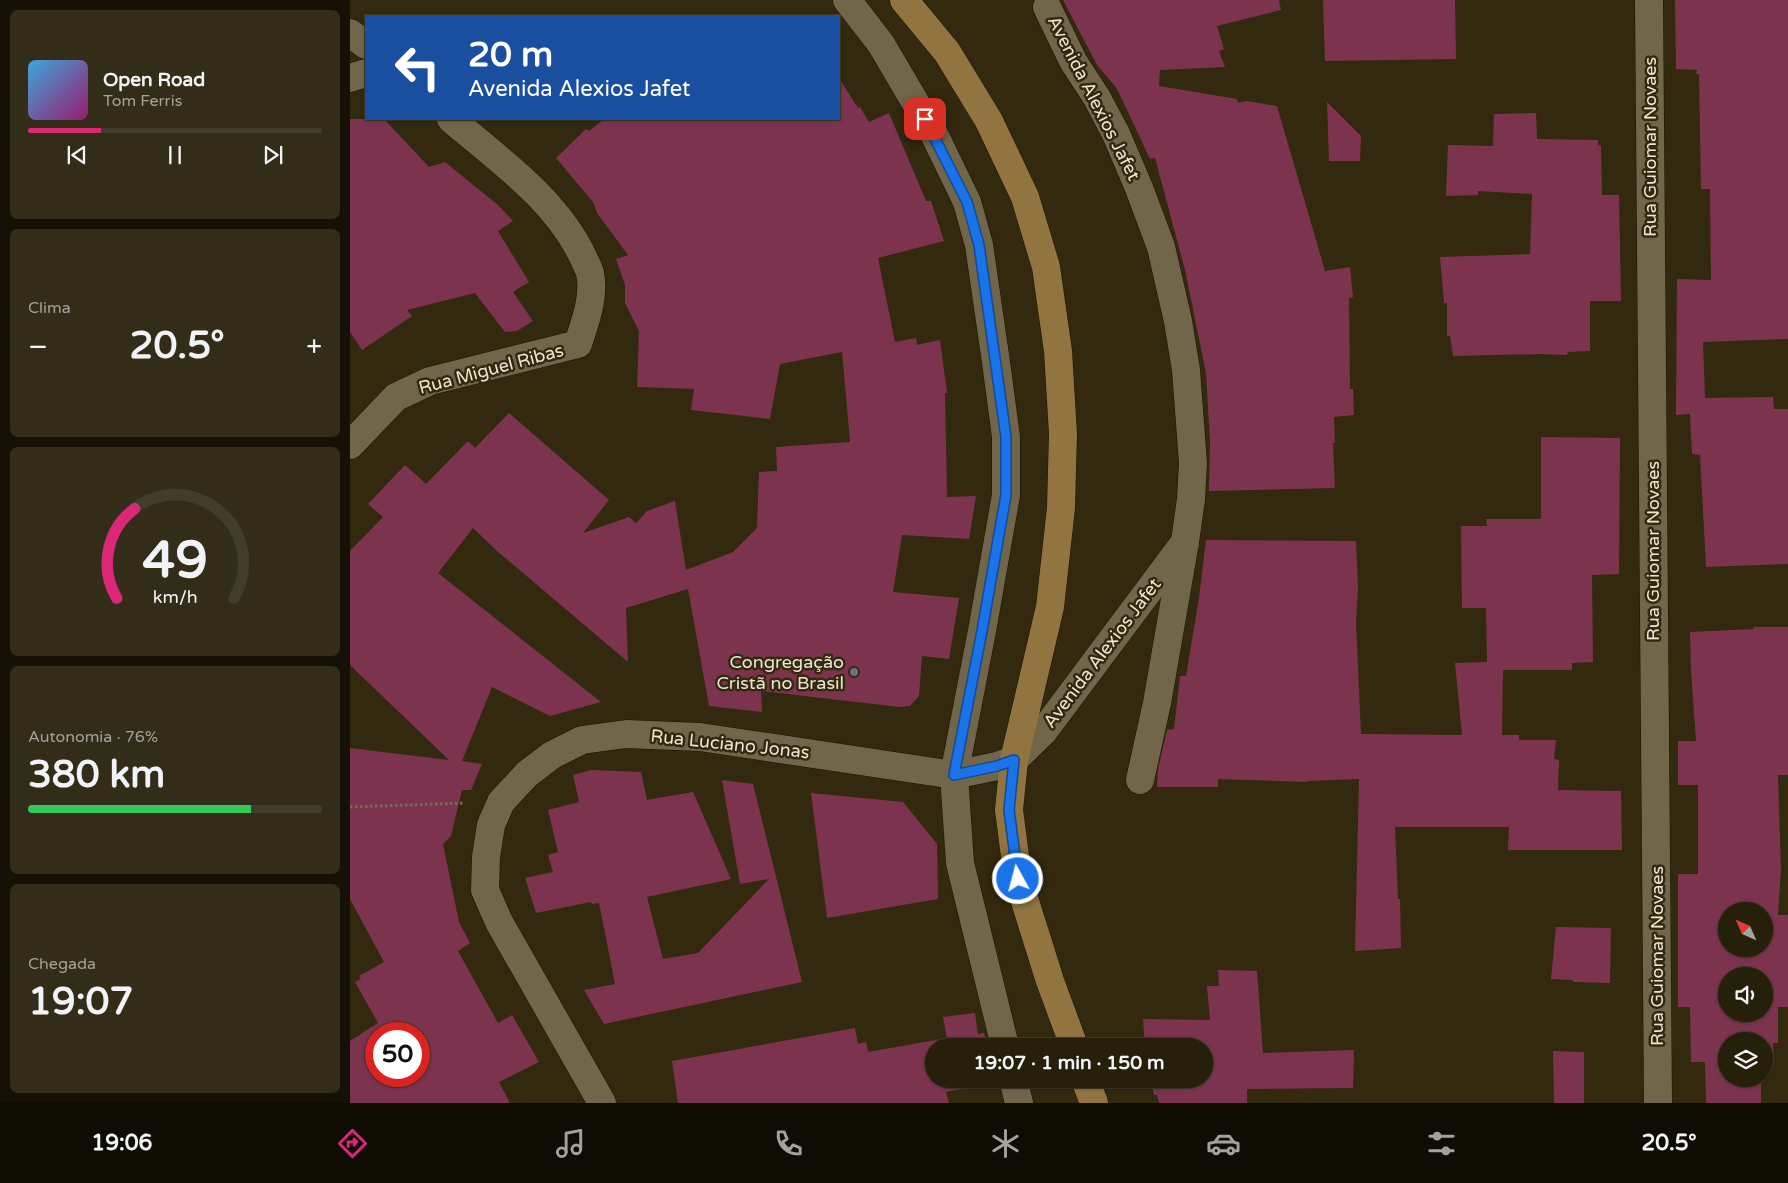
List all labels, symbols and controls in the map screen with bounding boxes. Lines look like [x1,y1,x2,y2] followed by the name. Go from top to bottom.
[1043,12,1145,184] street label: Avenida Alexios Jafet
[468,34,553,76] text: 20 m
[385,35,450,100] icon: left
[1639,57,1661,237] street label: Rua Guiomar Novaes
[103,69,205,91] text: Open Road
[468,76,691,102] text: Avenida Alexios Jafet
[103,91,182,111] text: Tom Ferris
[904,98,946,140] pin
[911,105,939,133] icon: arrive
[63,141,91,169] icon: previous
[161,141,189,169] icon: pause
[259,141,287,169] icon: next
[28,298,71,318] text: Clima
[130,323,225,369] text: 20.5°
[28,330,48,364] text: −
[306,330,322,364] text: +
[416,339,566,399] street label: Rua Miguel Ribas
[1642,461,1664,641] street label: Rua Guiomar Novaes
[142,529,208,592] text: 49
[1038,574,1166,732] street label: Avenida Alexios Jafet
[153,587,197,608] text: km/h
[716,651,844,694] place label: Congregação Cristã no Brasil
[848,666,860,678] marker: Congregação Cristã no Brasil
[649,725,811,763] street label: Rua Luciano Jonas
[28,727,158,747] text: Autonomia · 76%
[28,752,165,798] text: 380 km
[991,852,1043,904] position arrow
[1646,866,1668,1046] street label: Rua Guiomar Novaes
[1718,902,1772,958] north arrow
[1718,902,1773,1087] map controls
[28,954,96,974] text: Chegada
[1718,967,1773,1022] button: sound
[28,979,133,1025] text: 19:07
[365,1022,430,1087] speed limit sign: 50
[1718,1032,1773,1087] button: layers
[973,1052,1165,1074] text: 19:07 · 1 min · 150 m
[335,1126,370,1161] icon: directions
[553,1126,588,1161] icon: music
[771,1126,806,1161] icon: phone
[988,1126,1023,1161] icon: climate
[1206,1126,1241,1161] icon: car
[1424,1126,1459,1161] icon: filters
[91,1130,152,1156] text: 19:06
[1641,1130,1697,1156] text: 20.5°

